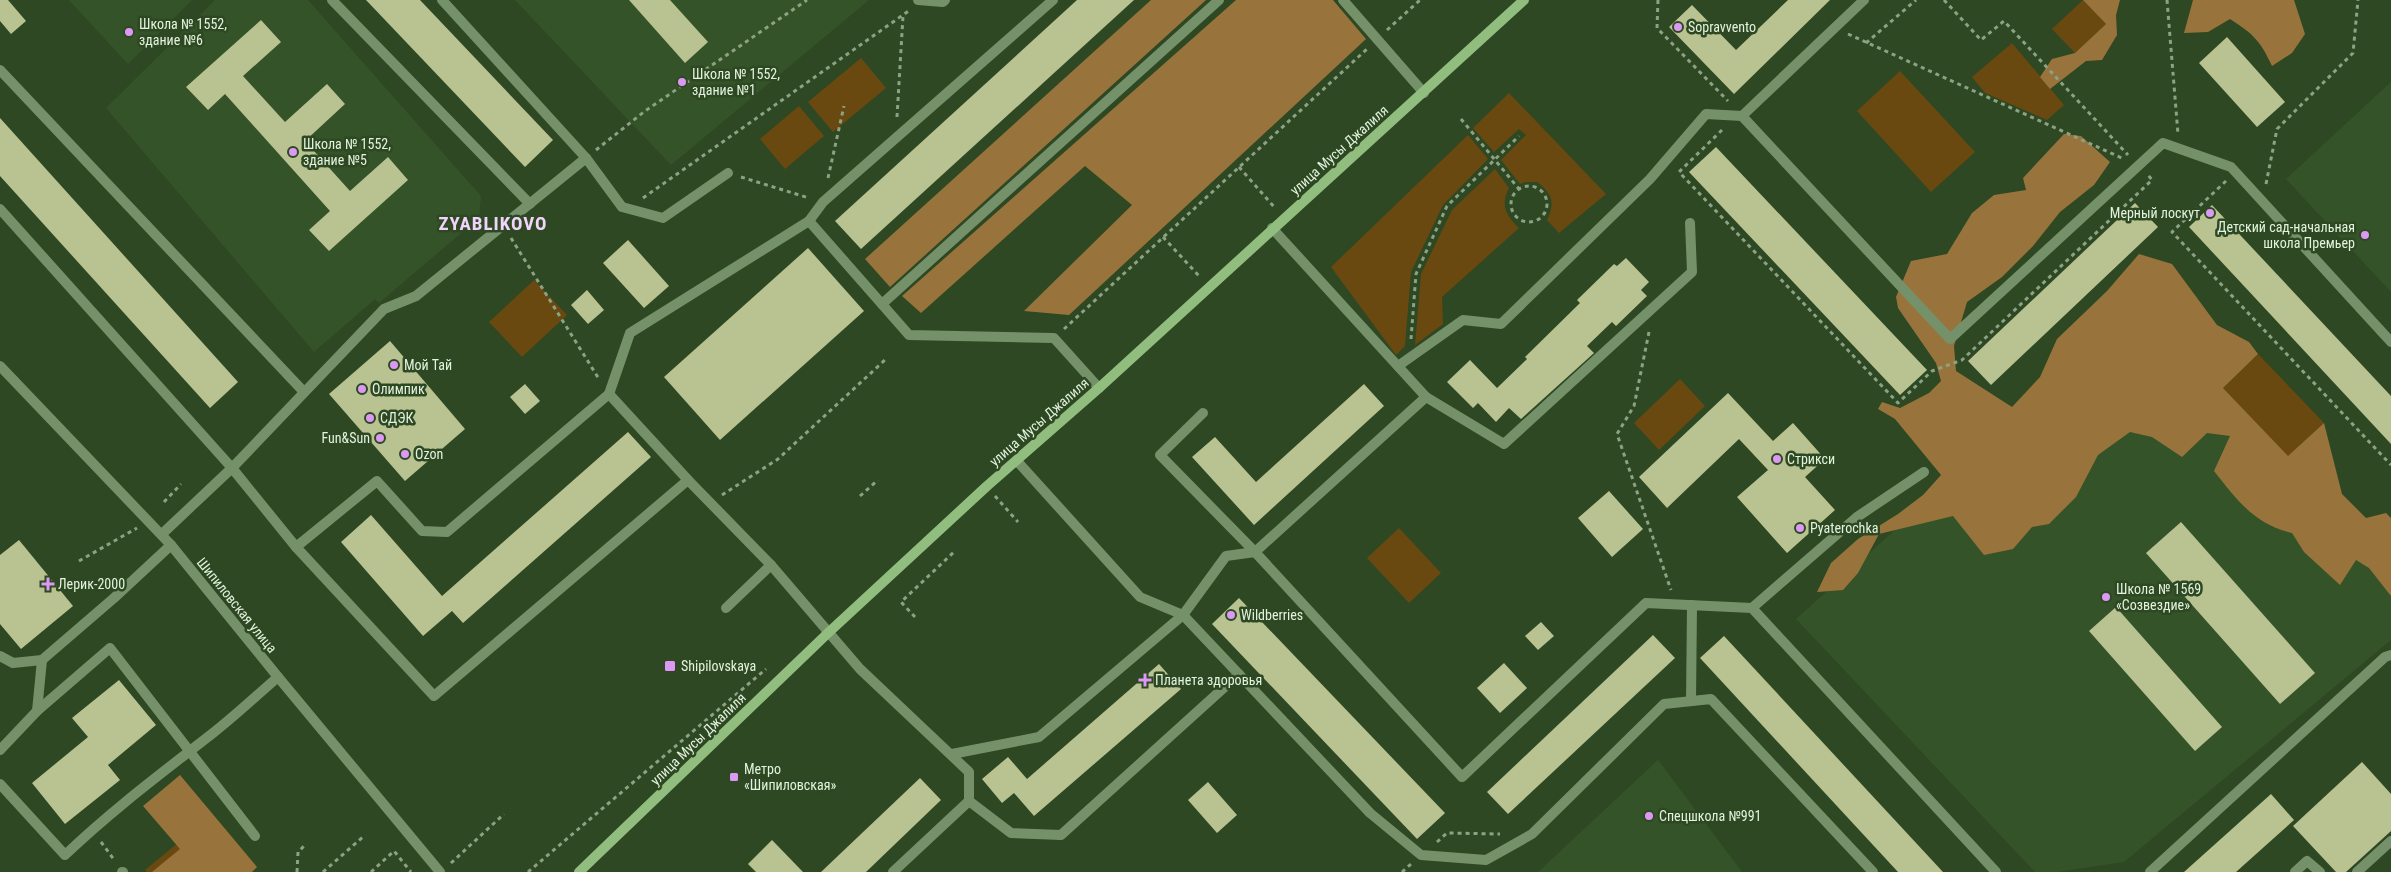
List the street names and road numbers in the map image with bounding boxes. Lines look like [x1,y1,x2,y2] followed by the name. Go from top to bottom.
[1287,102,1391,198] street label: улица Мусы Джалиля
[986,375,1092,469] street label: улица Мусы Джалиля
[194,554,280,656] street label: Шипиловская улица
[647,689,749,789] street label: улица Мусы Джалиля

